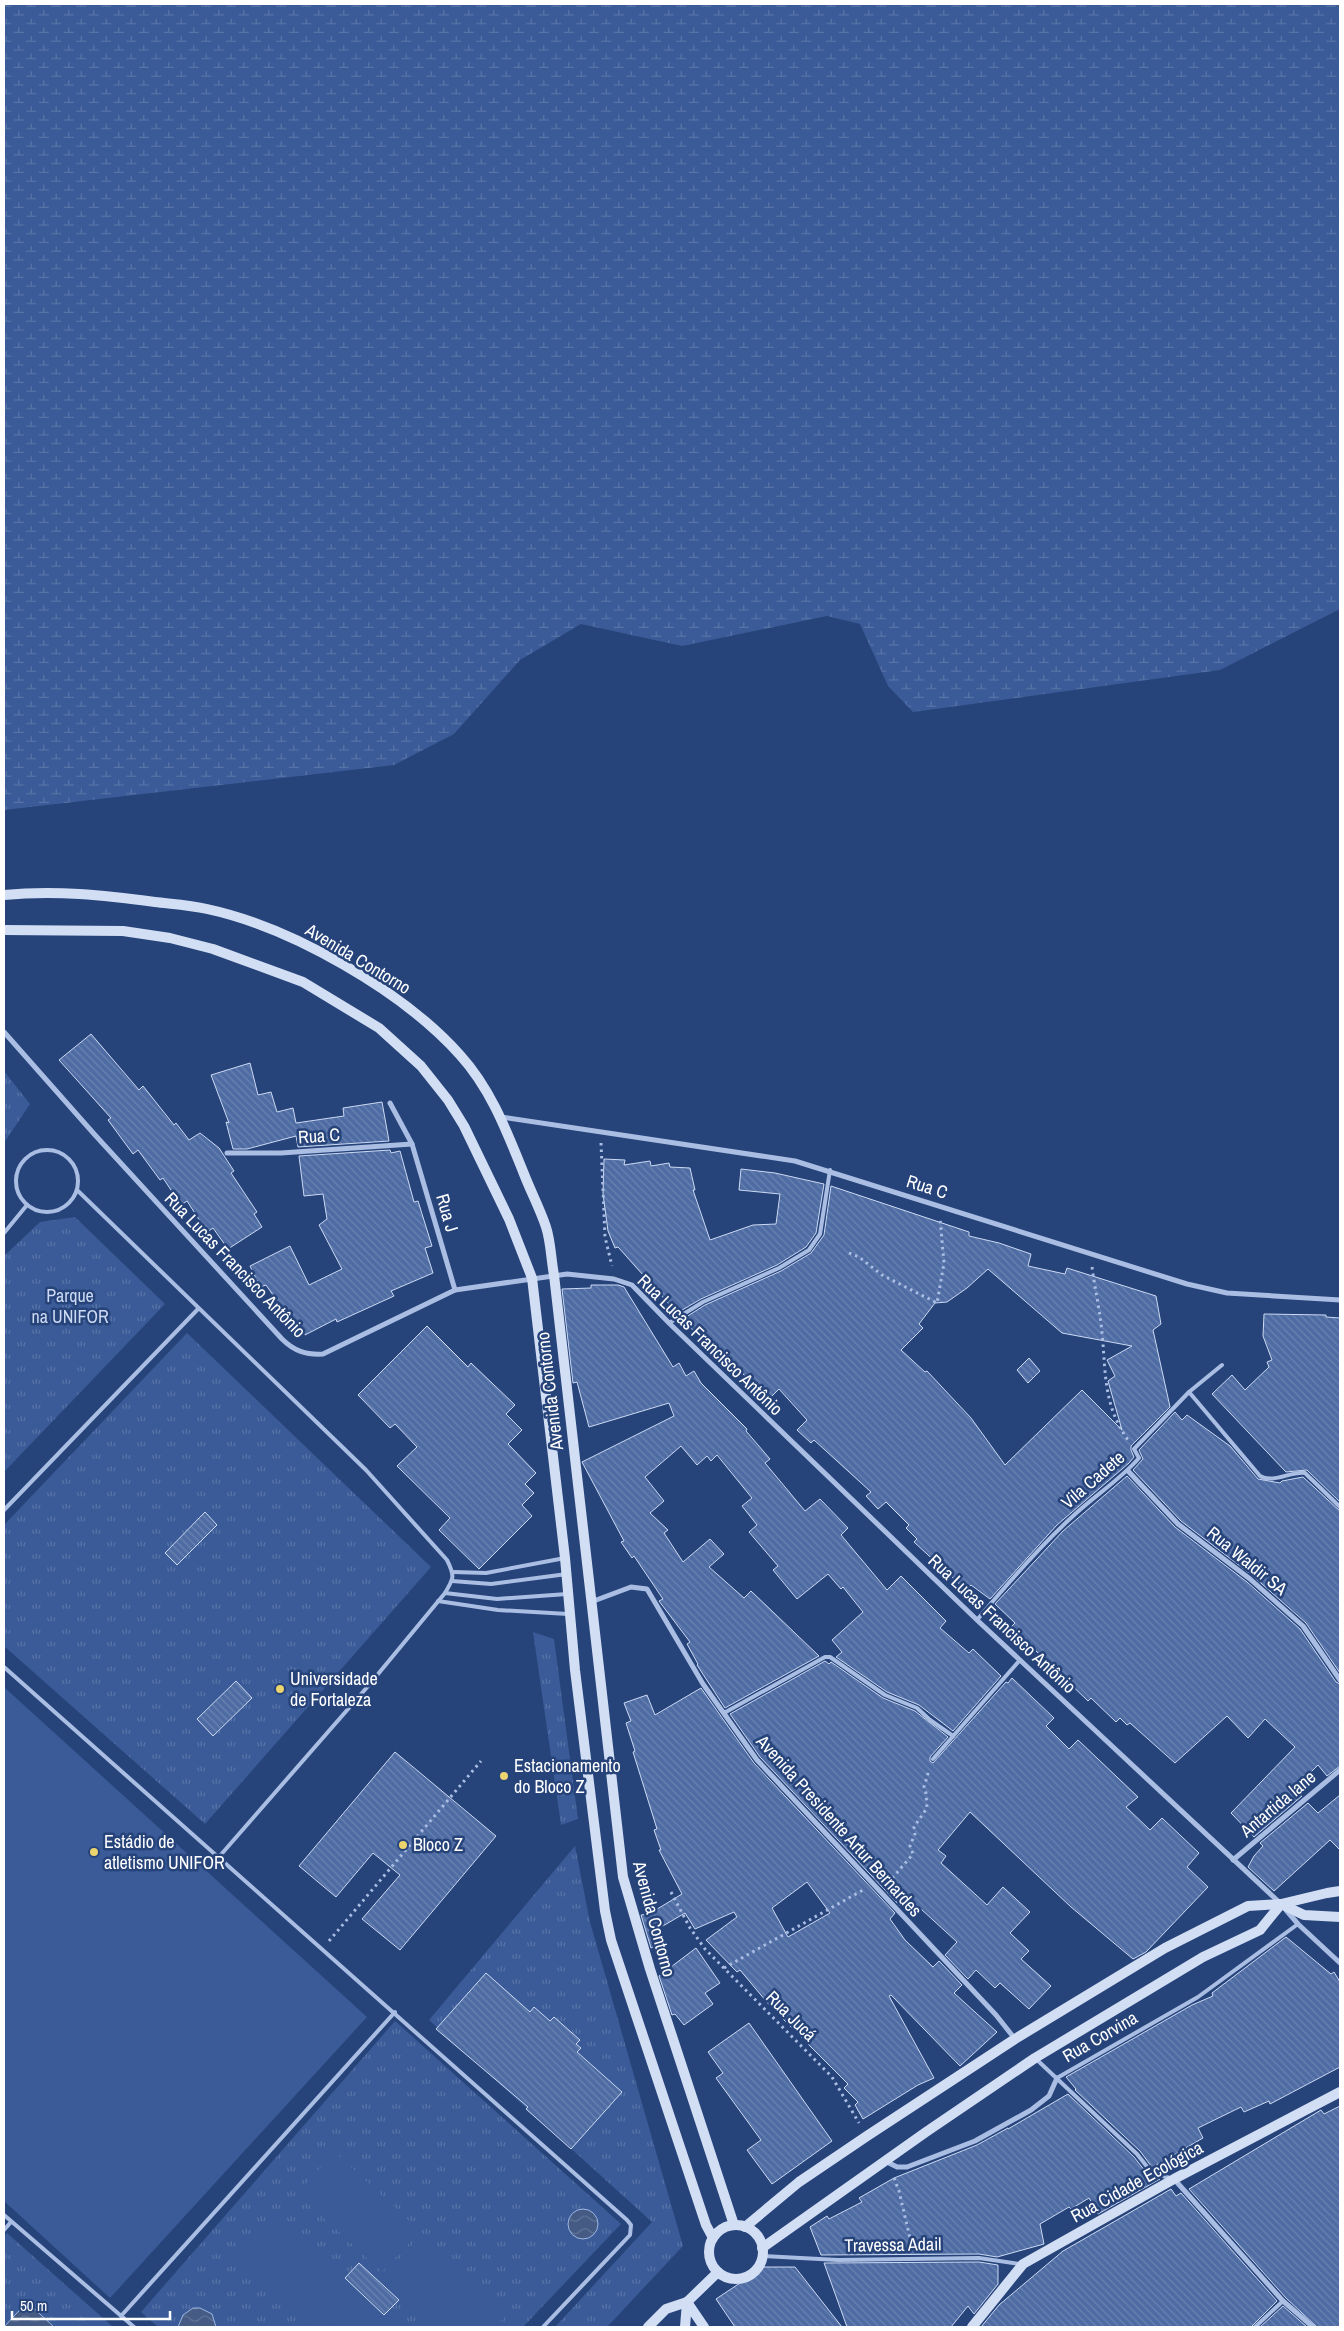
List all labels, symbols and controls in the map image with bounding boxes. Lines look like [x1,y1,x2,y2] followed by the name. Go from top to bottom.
[300,917,416,1000] street label: Avenida Contorno
[297,1122,341,1149] street label: Rua C
[903,1168,951,1205] street label: Rua C
[159,1186,312,1343] street label: Rua Lucas Francisco Antônio
[430,1191,465,1235] street label: Rua J
[632,1268,789,1421] street label: Rua Lucas Francisco Antônio
[31,1283,109,1329] park label: Parque na UNIFOR
[530,1331,569,1453] street label: Avenida Contorno
[1055,1445,1130,1514] street label: Vila Cadete
[1202,1520,1293,1601] street label: Rua Waldir SA
[923,1548,1082,1699] street label: Rua Lucas Francisco Antônio
[290,1666,378,1712] place label: Universidade de Fortaleza
[274,1683,286,1695] marker: Universidade de Fortaleza
[750,1729,928,1922] street label: Avenida Presidente Artur Bernardes
[514,1753,621,1799] place label: Estacionamento do Bloco Z
[1234,1764,1321,1843] street label: Antartida lane
[498,1770,510,1782] marker: Estacionamento do Bloco Z
[104,1829,225,1875] place label: Estádio de atletismo UNIFOR
[413,1832,463,1857] place label: Bloco Z
[397,1839,409,1851] marker: Bloco Z
[88,1846,100,1858] marker: Estádio de atletismo UNIFOR
[627,1857,682,1979] street label: Avenida Contorno
[760,1985,822,2047] street label: Rua Jucá
[1058,2005,1142,2068] street label: Rua Corvina
[1066,2135,1207,2228] street label: Rua Cidade Ecológica
[844,2231,942,2258] street label: Travessa Adail
[12,2288,170,2320] scale bar
[20,2295,47,2316] text: 50 m

